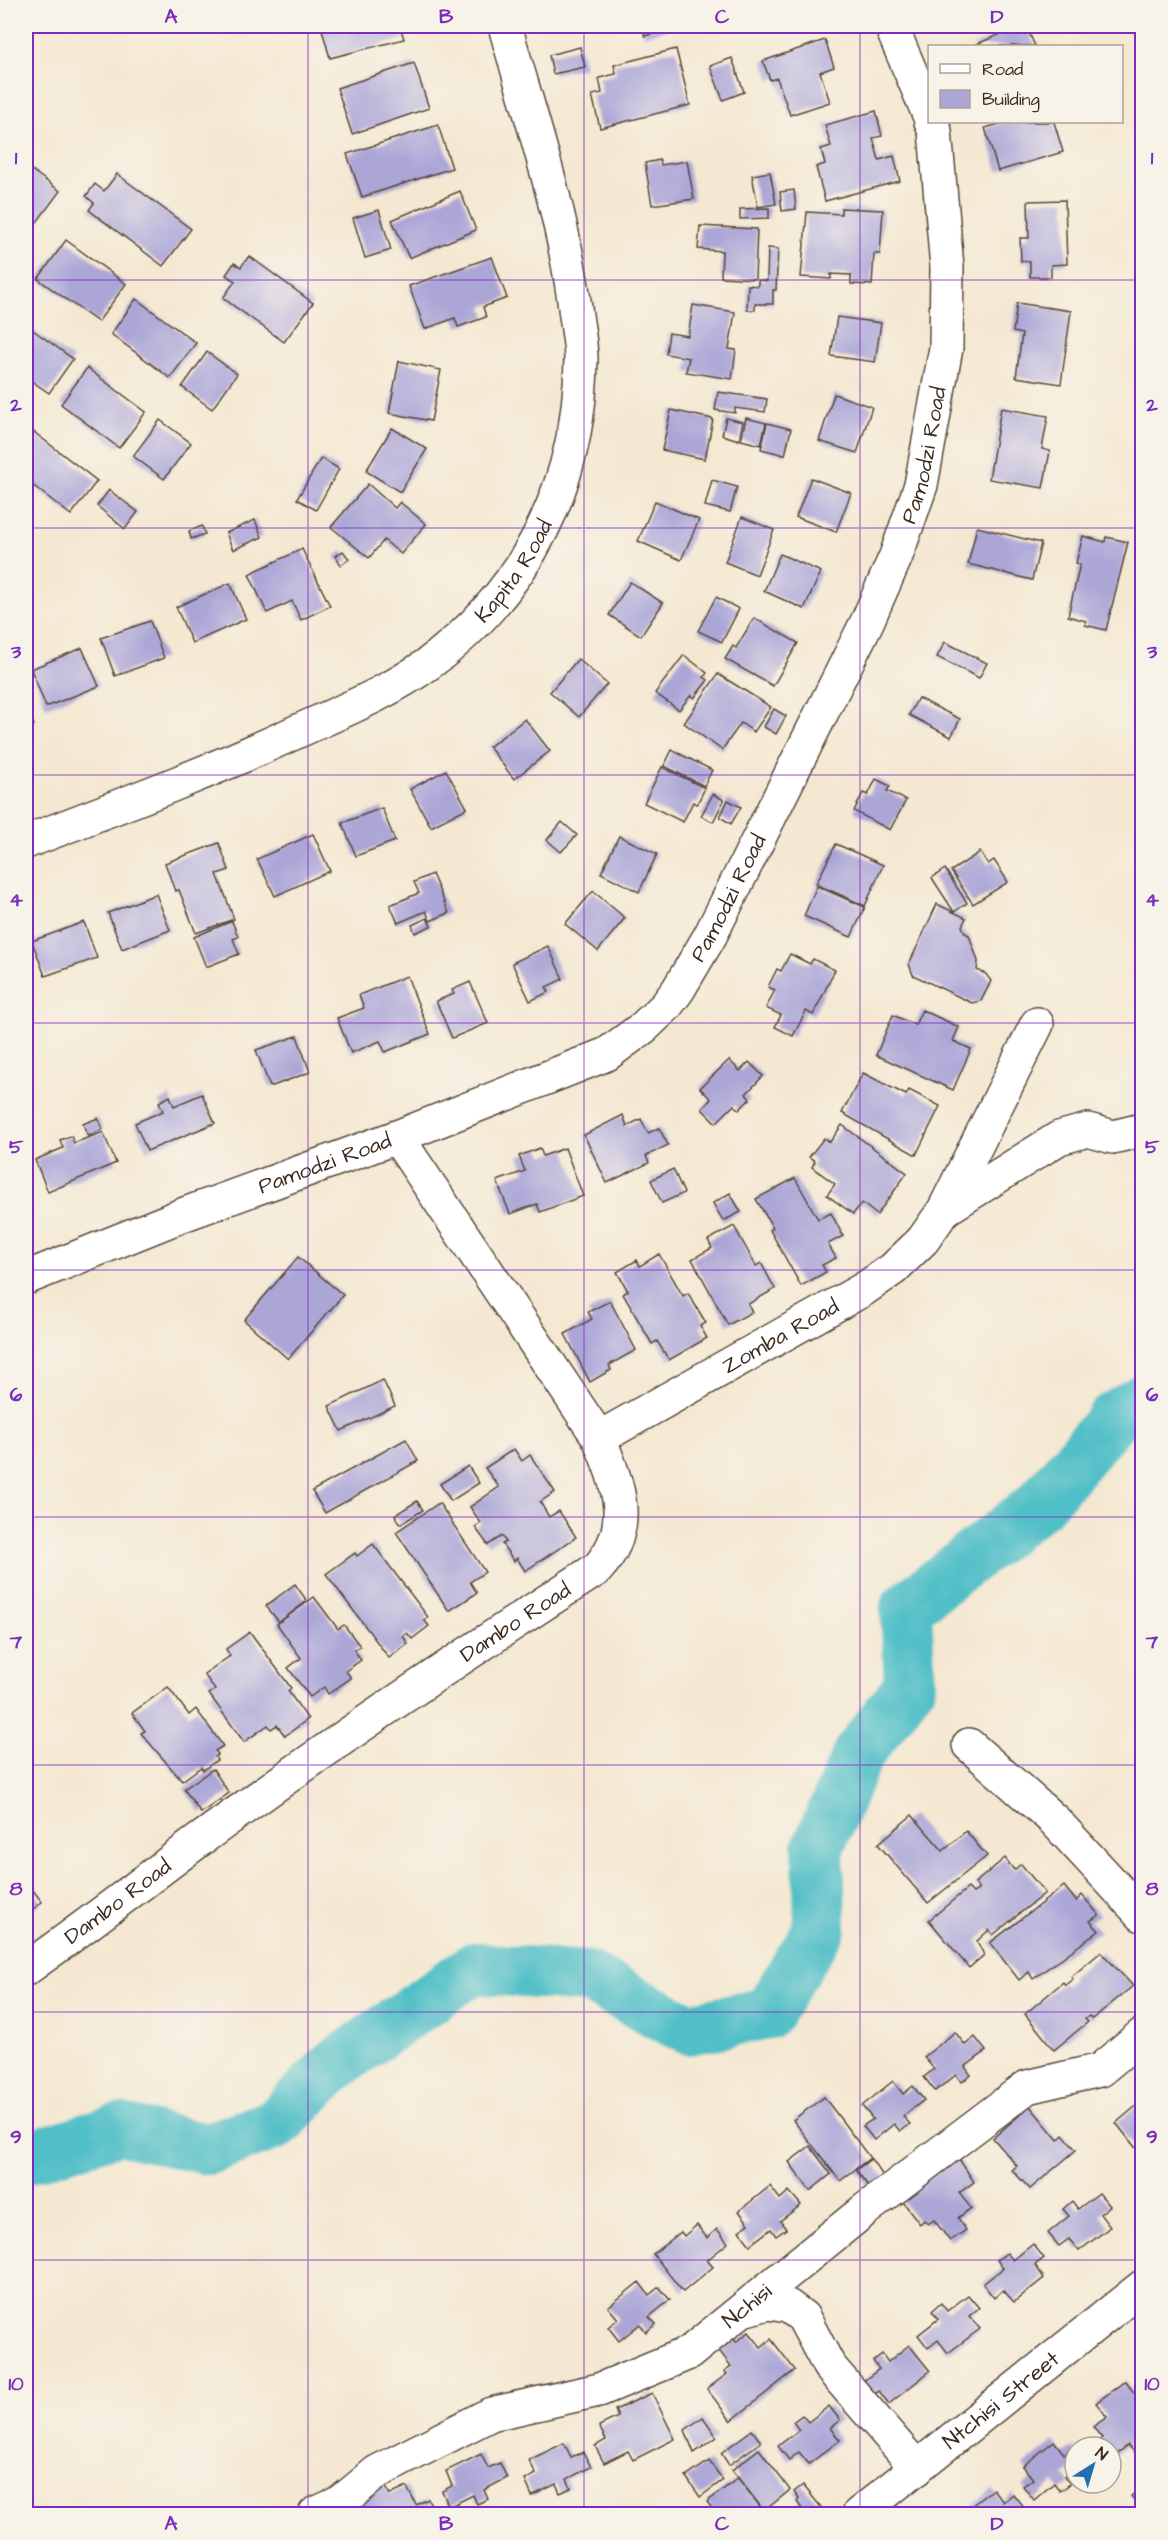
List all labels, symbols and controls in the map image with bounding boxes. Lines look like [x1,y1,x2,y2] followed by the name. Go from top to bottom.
[165,3,178,31] text: A
[439,3,454,31] text: B
[715,3,730,31] text: C
[991,3,1004,31] text: D
[928,45,1123,123] legend
[982,57,1023,82] text: Road
[982,87,1040,113] text: Building
[15,144,18,172] text: 1
[1151,144,1154,172] text: 1
[893,384,954,528] street label: Pamodzi Road
[9,391,22,419] text: 2
[1145,391,1158,419] text: 2
[468,514,560,630] street label: Kapita Road
[10,638,22,666] text: 3
[1146,638,1158,666] text: 3
[683,829,774,968] street label: Pamodzi Road
[9,886,23,914] text: 4
[1145,886,1159,914] text: 4
[254,1125,396,1202] street label: Pamodzi Road
[9,1133,24,1161] text: 5
[1145,1133,1160,1161] text: 5
[716,1291,844,1381] street label: Zomba Road
[10,1381,23,1409] text: 6
[1146,1381,1159,1409] text: 6
[454,1574,577,1670] street label: Dambo Road
[9,1628,23,1656] text: 7
[1145,1628,1159,1656] text: 7
[58,1851,178,1952] street label: Dambo Road
[10,1875,23,1903] text: 8
[1146,1875,1159,1903] text: 8
[10,2123,22,2151] text: 9
[1146,2123,1158,2151] text: 9
[715,2276,779,2336] street label: Nchisi
[936,2344,1066,2457] street label: Ntchisi Street
[8,2370,24,2398] text: 10
[1144,2370,1160,2398] text: 10
[1063,2435,1123,2495] north arrow
[1091,2442,1112,2466] text: N
[165,2510,178,2538] text: A
[439,2510,454,2538] text: B
[715,2510,730,2538] text: C
[991,2510,1004,2538] text: D

